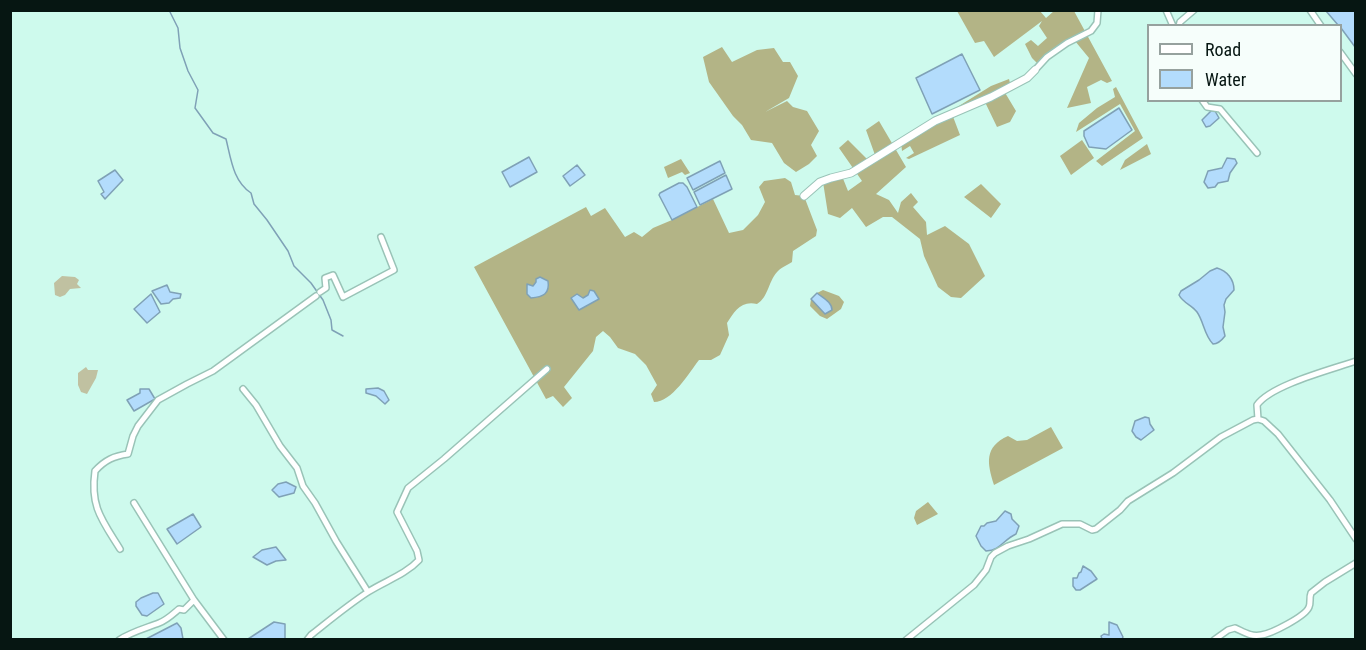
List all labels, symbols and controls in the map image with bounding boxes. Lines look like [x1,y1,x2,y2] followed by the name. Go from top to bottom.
[1147,24,1342,102] legend
[1205,39,1241,60] text: Road
[1205,69,1246,90] text: Water

